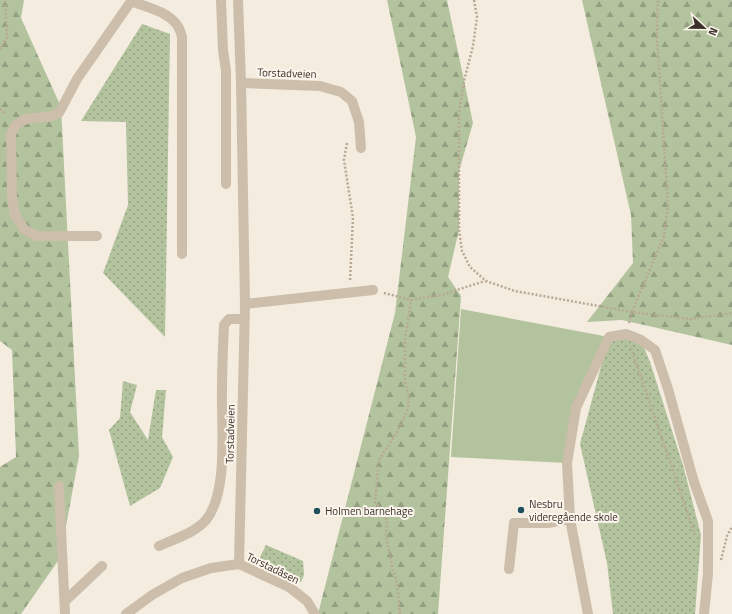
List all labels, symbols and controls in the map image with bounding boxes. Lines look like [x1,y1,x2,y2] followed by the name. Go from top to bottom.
[684,8,724,48] north arrow
[704,25,722,38] text: N
[257,64,317,82] street label: Torstadveien
[221,404,239,464] street label: Torstadveien
[529,496,618,525] place label: Nesbru videregående skole
[325,503,413,519] place label: Holmen barnehage
[516,505,526,515] marker: Nesbru videregående skole
[312,506,322,516] marker: Holmen barnehage
[244,548,302,588] street label: Torstadåsen

